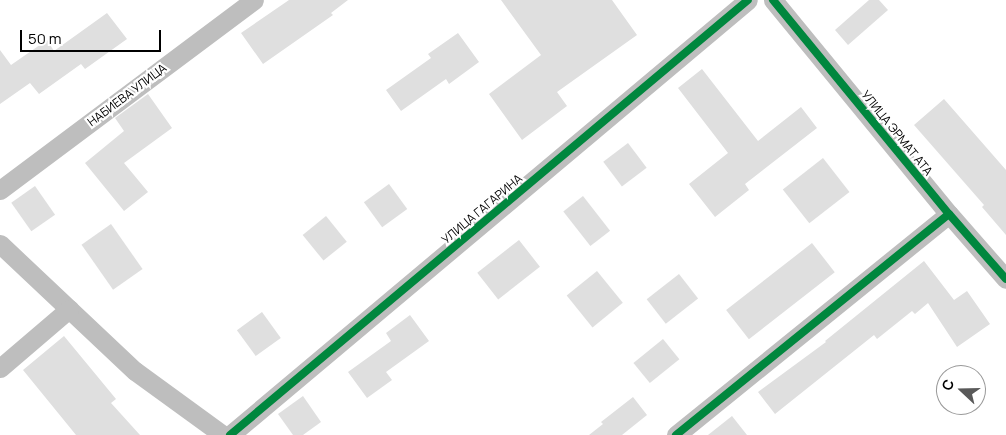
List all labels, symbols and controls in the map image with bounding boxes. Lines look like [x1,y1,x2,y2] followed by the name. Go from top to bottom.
[22,20,164,52] scale bar
[28,28,62,49] text: 50 m
[85,61,169,129] street label: НАБИЕВА УЛИЦА
[858,87,936,179] street label: УЛИЦА ЭРМАТ АТА
[439,171,525,247] street label: УЛИЦА ГАГАРИНА
[936,365,986,415] north arrow
[937,377,958,393] text: С

